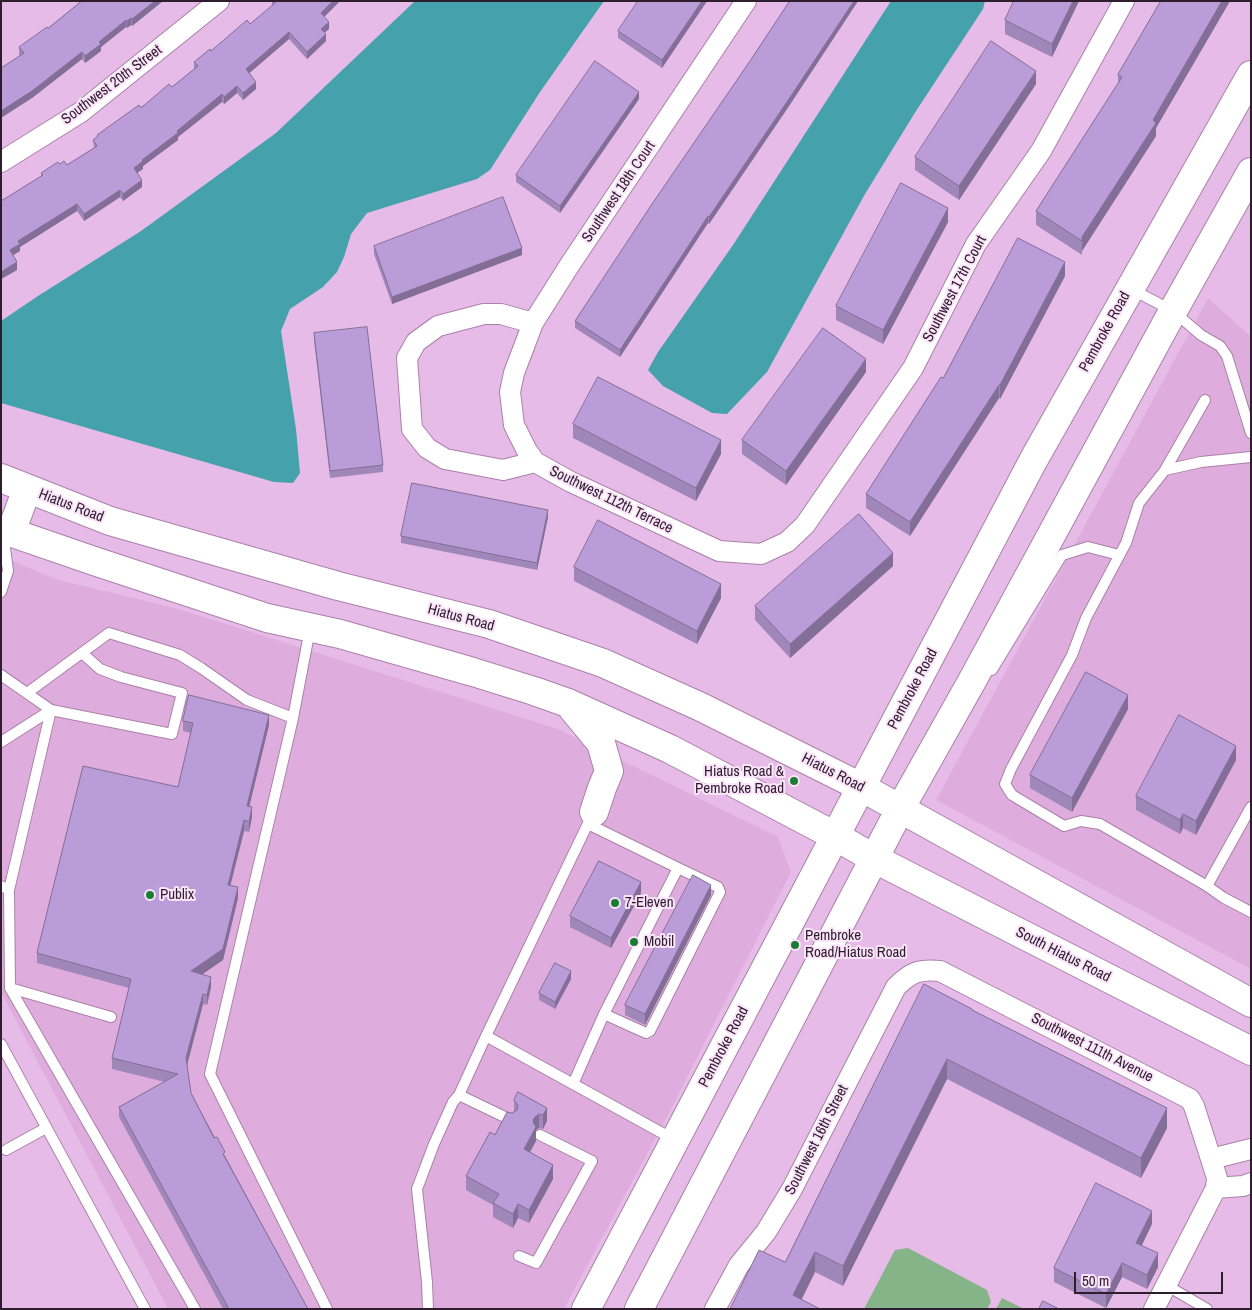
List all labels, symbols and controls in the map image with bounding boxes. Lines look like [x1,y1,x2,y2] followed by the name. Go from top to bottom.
[58,41,166,129] street label: Southwest 20th Street
[578,138,660,246] street label: Southwest 18th Court
[919,233,991,345] street label: Southwest 17th Court
[1076,289,1134,375] street label: Pembroke Road
[546,462,676,538] street label: Southwest 112th Terrace
[36,485,106,527] street label: Hiatus Road
[426,600,496,636] street label: Hiatus Road
[884,646,942,732] street label: Pembroke Road
[798,749,868,797] street label: Hiatus Road
[695,763,784,798] place label: Hiatus Road & Pembroke Road
[788,775,800,787] marker: Hiatus Road & Pembroke Road
[160,886,194,904] place label: Publix
[144,889,156,901] marker: Publix
[625,894,674,912] place label: 7-Eleven
[609,897,621,909] marker: 7-Eleven
[1013,923,1113,987] street label: South Hiatus Road
[805,927,906,962] place label: Pembroke Road/Hiatus Road
[644,933,674,951] place label: Mobil
[628,936,640,948] marker: Mobil
[789,939,801,951] marker: Pembroke Road/Hiatus Road
[695,1004,753,1090] street label: Pembroke Road
[1028,1009,1156,1087] street label: Southwest 111th Avenue
[782,1082,852,1198] street label: Southwest 16th Street
[1077,1262,1226,1294] scale bar
[1082,1270,1109,1291] text: 50 m

